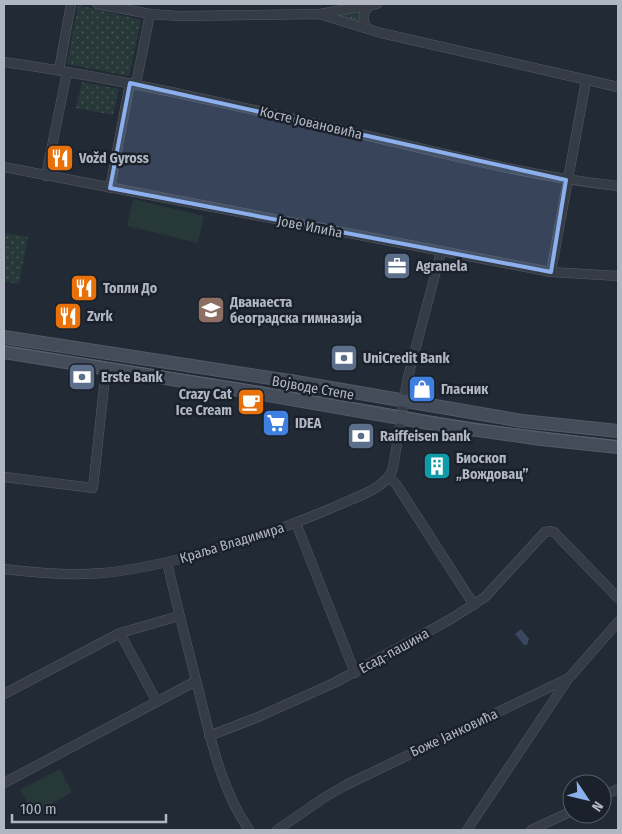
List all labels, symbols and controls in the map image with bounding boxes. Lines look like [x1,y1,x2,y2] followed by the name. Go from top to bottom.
[258,103,364,143] street label: Косте Јовановића
[45,143,75,173] restaurant icon: Vožd Gyross
[78,150,149,167] place label: Vožd Gyross
[276,212,344,242] street label: Јове Илића
[382,251,412,281] office icon: Agranela
[415,258,467,275] place label: Agranela
[69,273,99,303] restaurant icon: Топли До
[103,280,158,297] place label: Топли До
[229,294,362,327] place label: Дванаеста београдска гимназија
[196,295,226,325] school or university icon: Дванаеста београдска гимназија
[53,301,83,331] restaurant icon: Zvrk
[87,308,113,325] place label: Zvrk
[329,343,359,373] bank icon: UniCredit Bank
[363,350,450,367] place label: UniCredit Bank
[67,362,97,392] bank icon: Erste Bank
[101,369,163,386] place label: Erste Bank
[271,372,355,404] street label: Војводе Степе
[407,374,437,404] shop icon: Гласник
[441,381,489,398] place label: Гласник
[176,386,233,419] place label: Crazy Cat Ice Cream
[236,387,266,417] cafe icon: Crazy Cat Ice Cream
[261,408,291,438] supermarket icon: IDEA
[295,415,322,432] place label: IDEA
[346,421,376,451] bank icon: Raiffeisen bank
[380,428,471,445] place label: Raiffeisen bank
[456,450,529,483] place label: Биоскоп „Вождовац”
[422,451,452,481] building icon: Биоскоп „Вождовац”
[178,519,286,567] street label: Краља Владимира
[356,625,432,677] street label: Есад-пашина
[408,705,501,761] street label: Боже Јанковића
[562,774,612,824] north arrow
[12,792,166,824] scale bar
[588,798,607,814] text: N
[20,800,57,818] text: 100 m

